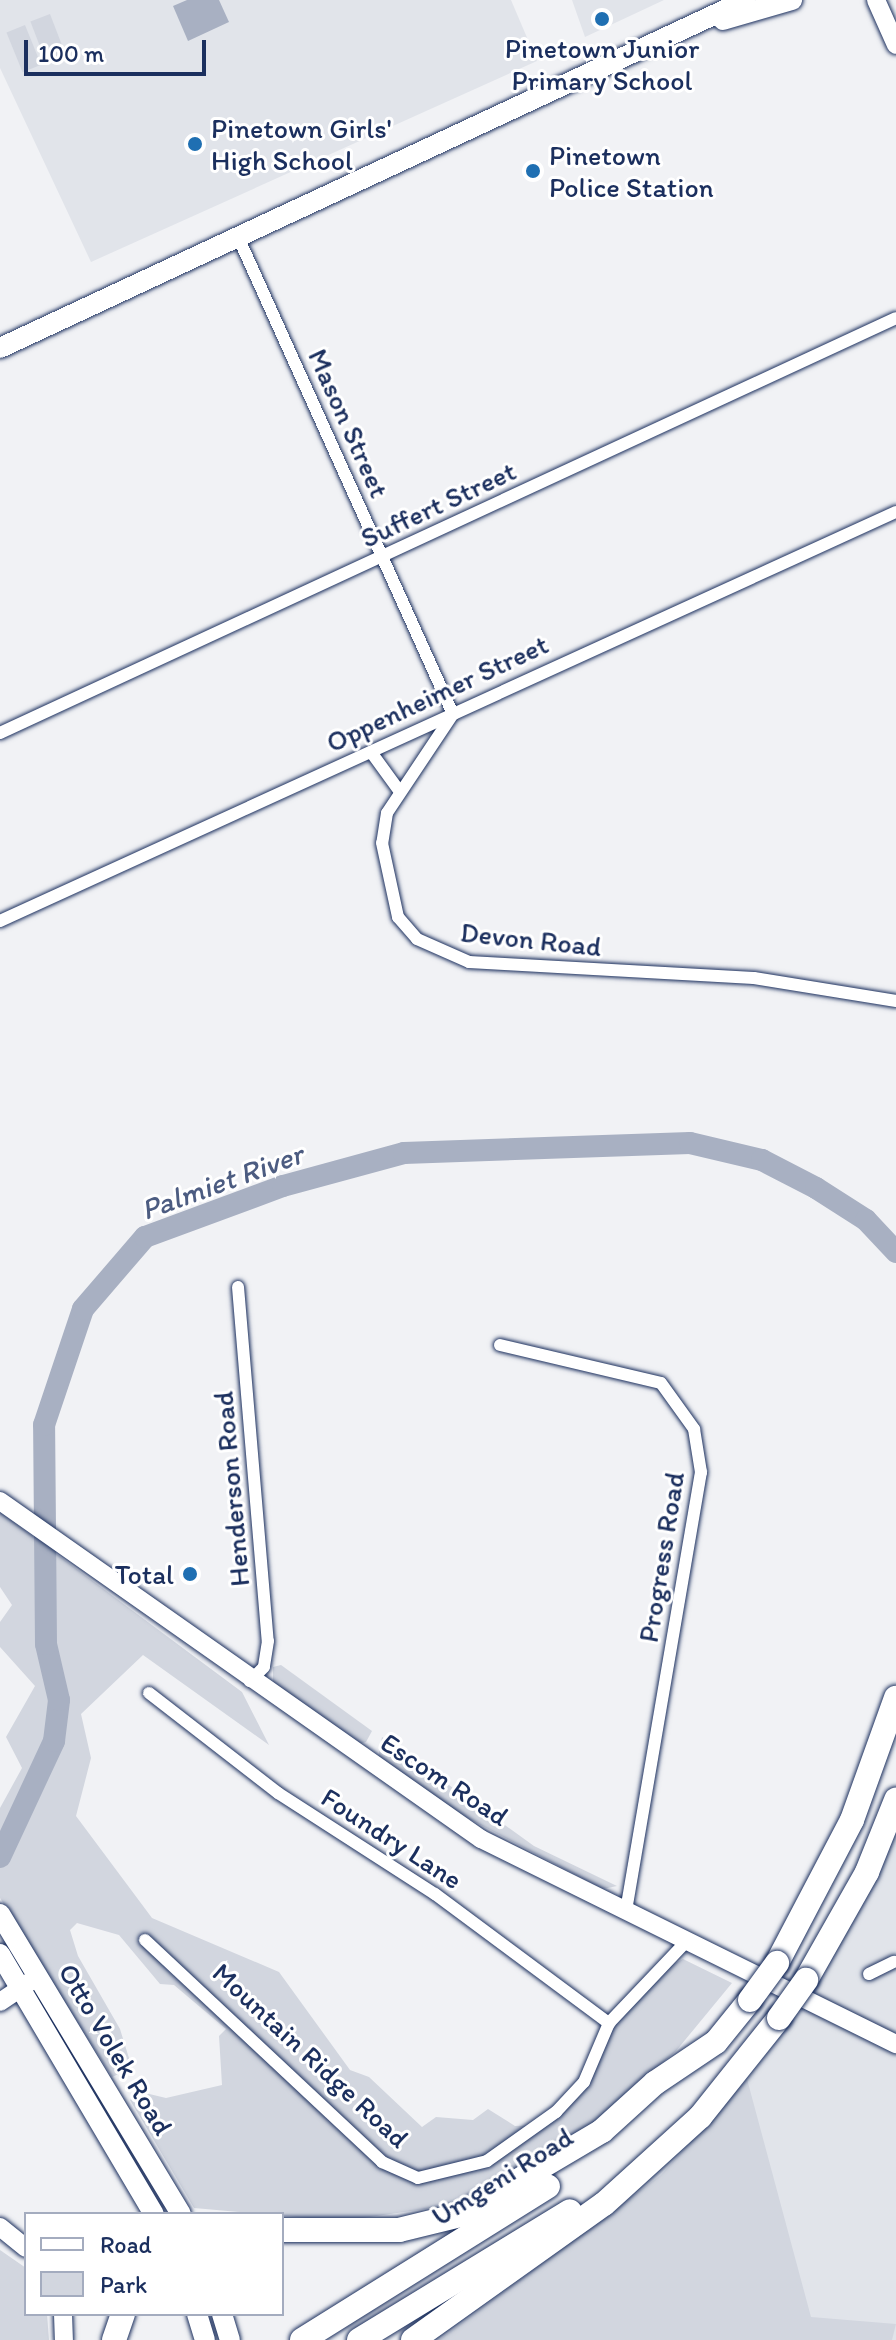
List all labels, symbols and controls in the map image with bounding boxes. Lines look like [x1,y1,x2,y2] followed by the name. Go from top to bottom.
[593,10,611,28] marker: Pinetown Junior Primary School
[28,24,210,74] scale bar
[505,31,699,97] place label: Pinetown Junior Primary School
[38,39,104,68] text: 100 m
[211,111,393,177] place label: Pinetown Girls' High School
[186,135,204,153] marker: Pinetown Girls' High School
[549,138,715,204] place label: Pinetown Police Station
[524,162,542,180] marker: Pinetown Police Station
[301,344,397,502] street label: Mason Street
[355,454,521,554] street label: Suffert Street
[321,627,553,759] street label: Oppenheimer Street
[459,915,603,963] street label: Devon Road
[136,1136,308,1228] water label: Palmiet River
[206,1390,256,1588] street label: Henderson Road
[631,1470,691,1644] street label: Progress Road
[115,1557,174,1591] place label: Total
[181,1565,199,1583] marker: Total
[375,1725,515,1833] street label: Escom Road
[315,1780,469,1896] street label: Foundry Lane
[206,1956,416,2154] street label: Mountain Ridge Road
[52,1958,180,2140] street label: Otto Volek Road
[426,2120,578,2232] street label: Umgeni Road
[24,2212,284,2316] legend
[100,2230,152,2259] text: Road
[100,2270,147,2299] text: Park

